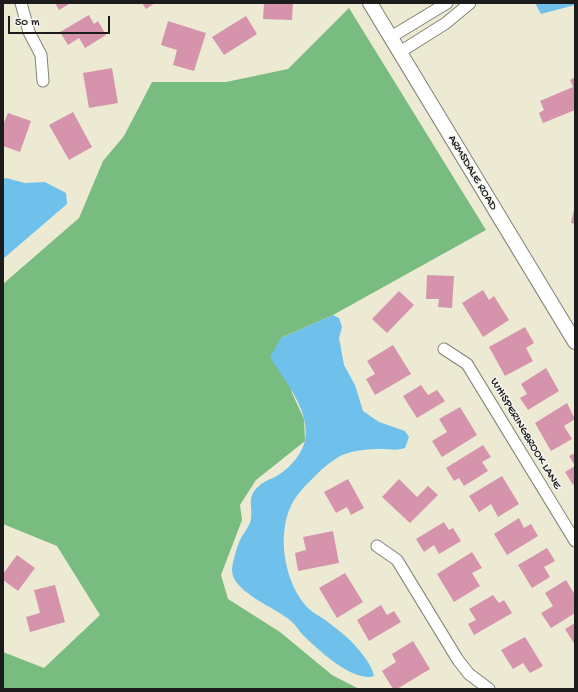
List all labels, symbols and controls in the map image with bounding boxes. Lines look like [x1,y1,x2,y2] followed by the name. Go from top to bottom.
[10,8,112,34] scale bar
[15,16,40,30] text: 50 m
[444,133,500,213] street label: ARMSDALE ROAD
[486,376,564,492] street label: WHISPERINGBROOK LANE

